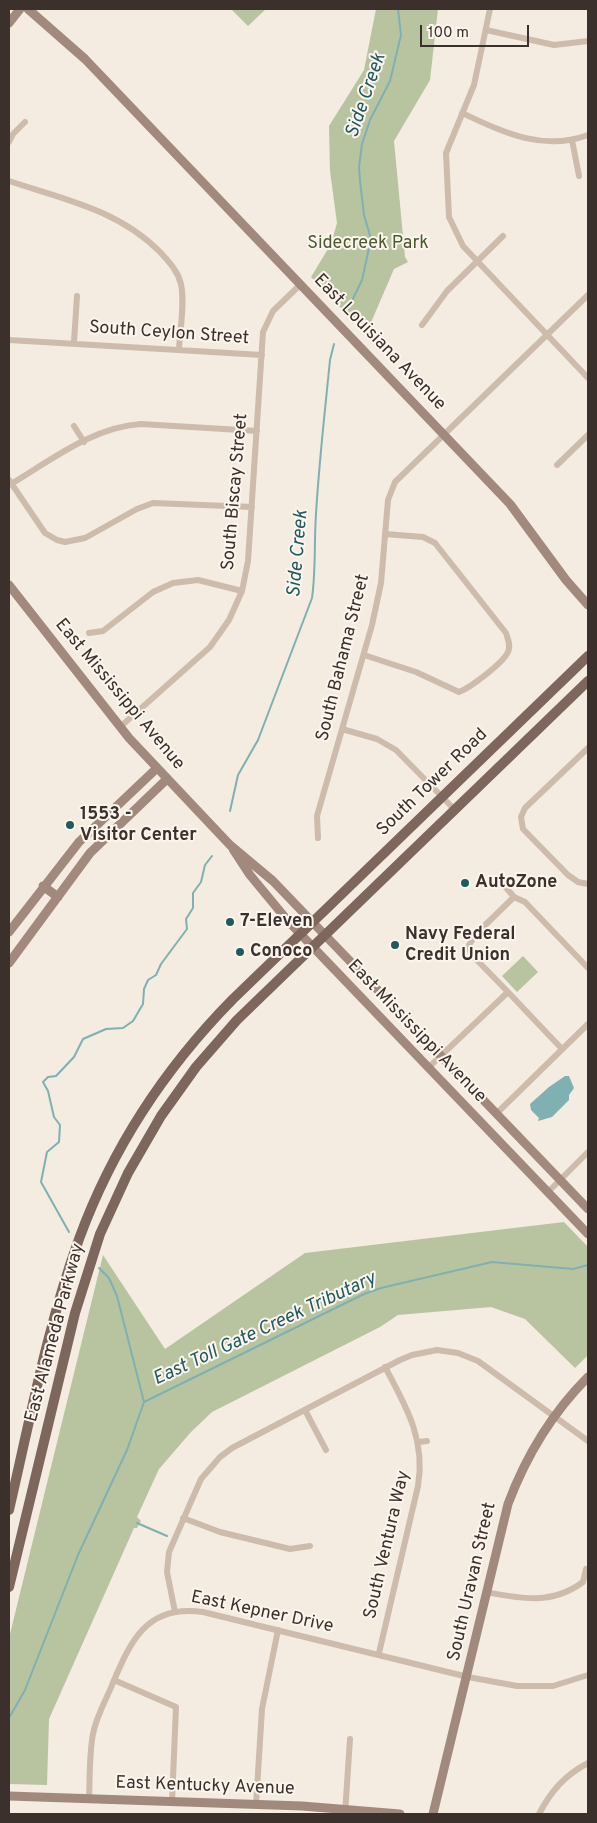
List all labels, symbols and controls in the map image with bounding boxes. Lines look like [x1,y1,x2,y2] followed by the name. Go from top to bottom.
[422,15,531,47] scale bar
[428,24,469,43] text: 100 m
[342,51,392,141] water label: Side Creek
[307,233,429,255] park label: Sidecreek Park
[308,270,450,416] street label: East Louisiana Avenue
[88,318,250,350] street label: South Ceylon Street
[218,413,254,571] street label: South Biscay Street
[284,509,314,599] water label: Side Creek
[313,572,375,744] street label: South Bahama Street
[49,615,189,775] street label: East Mississippi Avenue
[373,725,493,841] street label: South Tower Road
[80,804,197,846] place label: 1553 - Visitor Center
[64,819,76,831] marker: 1553 - Visitor Center
[475,872,557,894] place label: AutoZone
[459,877,471,889] marker: AutoZone
[240,911,313,933] place label: 7-Eleven
[224,916,236,928] marker: 7-Eleven
[405,924,515,966] place label: Navy Federal Credit Union
[389,939,401,951] marker: Navy Federal Credit Union
[250,941,312,963] place label: Conoco
[234,946,246,958] marker: Conoco
[342,956,490,1108] street label: East Mississippi Avenue
[22,1241,90,1425] street label: East Alameda Parkway
[150,1268,380,1392] water label: East Toll Gate Creek Tributary
[360,1469,416,1621] street label: South Ventura Way
[444,1500,502,1664] street label: South Uravan Street
[189,1587,335,1639] street label: East Kepner Drive
[115,1773,295,1801] street label: East Kentucky Avenue

